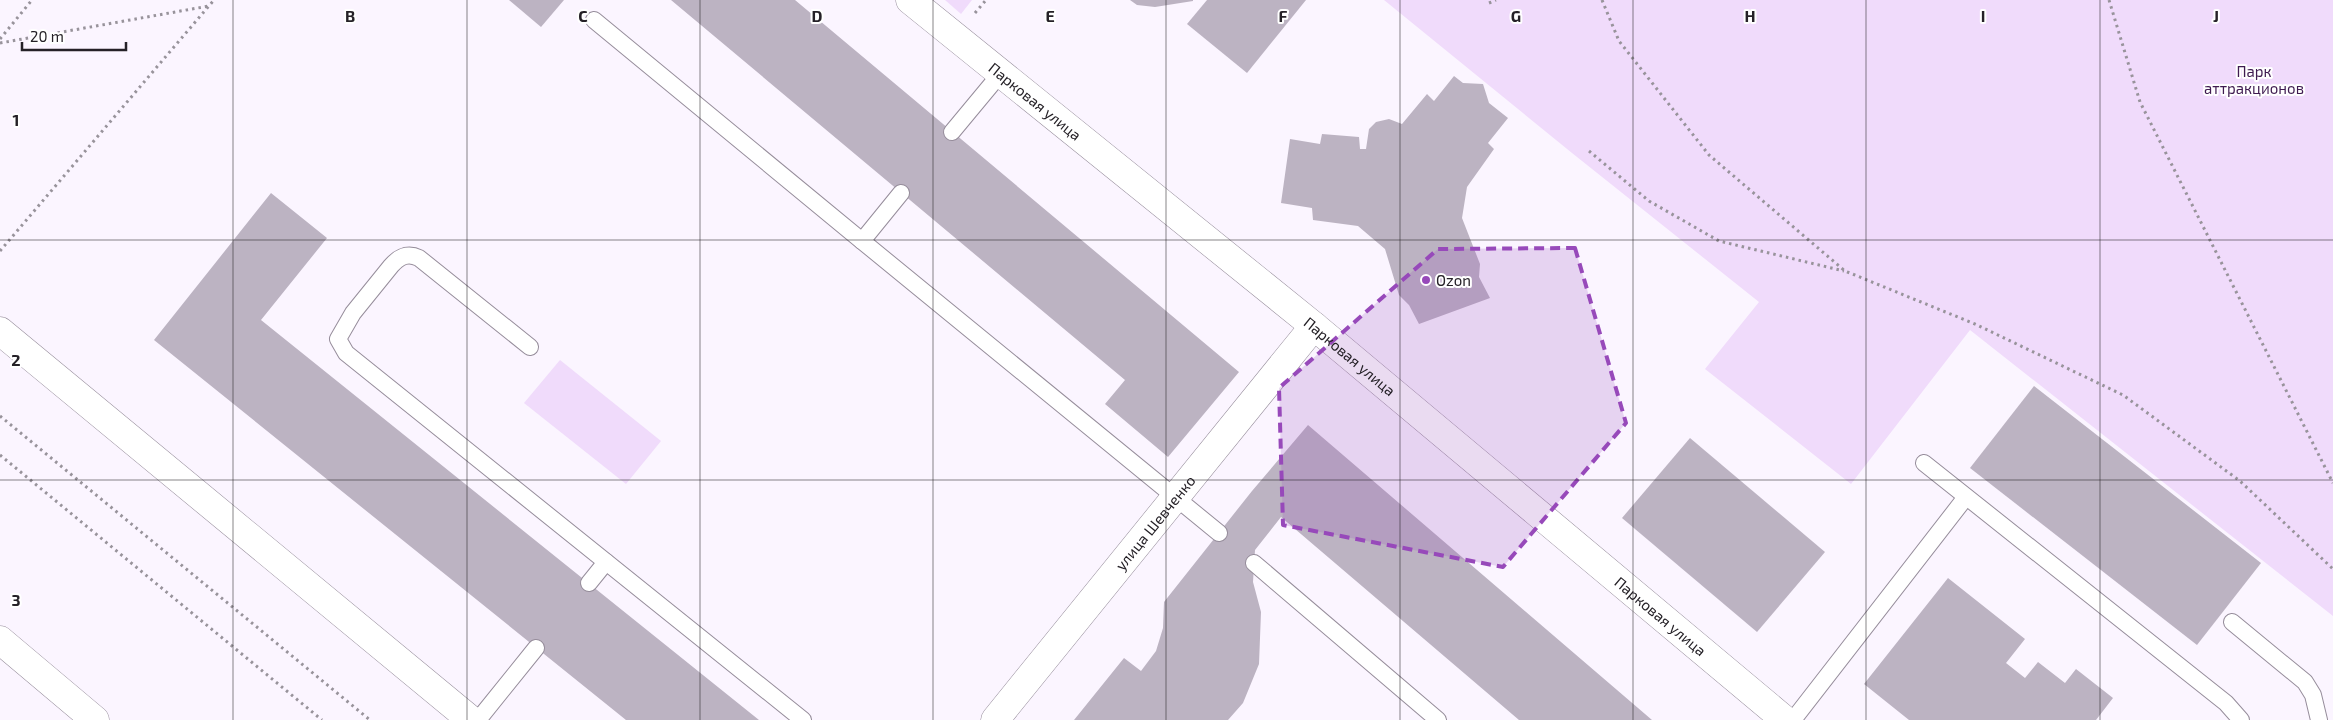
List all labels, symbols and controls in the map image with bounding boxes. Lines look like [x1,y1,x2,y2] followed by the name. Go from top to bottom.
[345,6,355,25] text: B
[578,6,588,25] text: C
[812,6,823,25] text: D
[1045,6,1055,25] text: E
[1279,6,1288,25] text: F
[1511,6,1521,25] text: G
[1744,6,1756,25] text: H
[1981,6,1985,25] text: I
[2213,6,2219,25] text: J
[22,20,126,52] scale bar
[30,27,64,45] text: 20 m
[985,58,1085,144] street label: Парковая улица
[2204,62,2304,97] park label: Парк аттракционов
[13,110,19,129] text: 1
[1436,271,1471,289] place label: Ozon
[1420,274,1432,286] marker: Ozon
[1301,313,1399,399] street label: Парковая улица
[11,350,21,369] text: 2
[1111,471,1199,574] street label: улица Шевченко
[1611,573,1710,659] street label: Парковая улица
[11,590,21,609] text: 3

